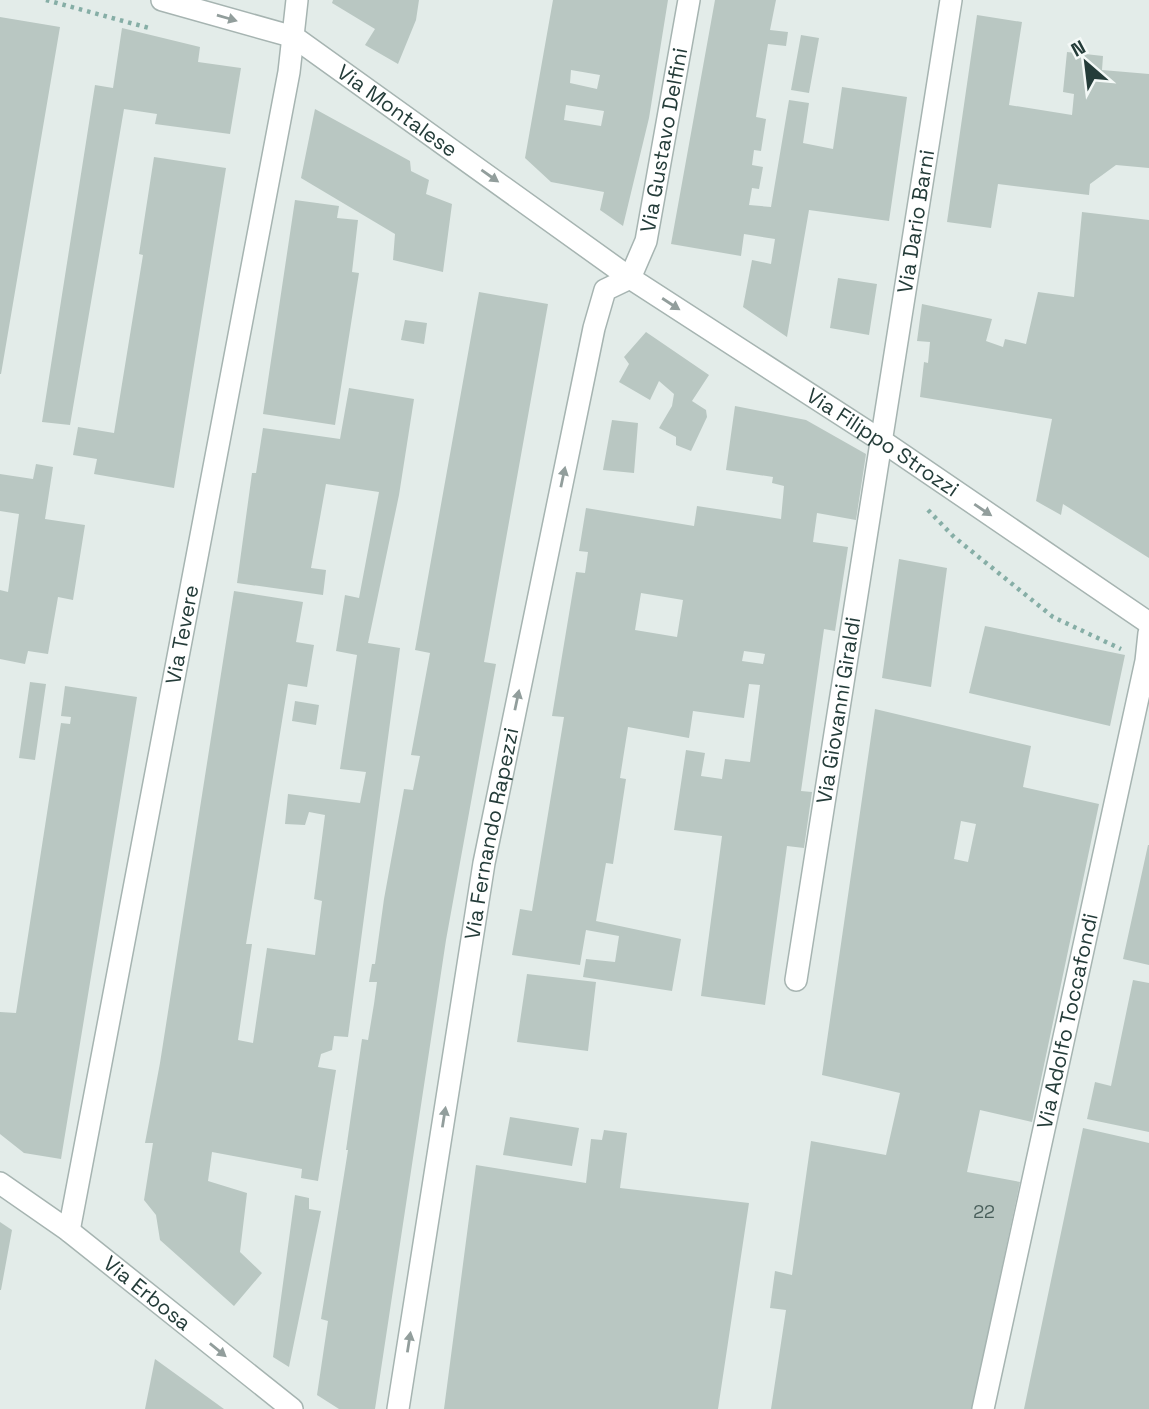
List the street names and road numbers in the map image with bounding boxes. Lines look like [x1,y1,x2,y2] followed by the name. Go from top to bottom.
[634,46,693,235] street label: Via Gustavo Delfini
[332,58,463,163] street label: Via Montalese
[891,148,940,295] street label: Via Dario Barni
[801,382,964,503] street label: Via Filippo Strozzi
[159,583,204,687] street label: Via Tevere
[810,615,866,806] street label: Via Giovanni Giraldi
[458,725,524,941] street label: Via Fernando Rapezzi
[1030,911,1104,1131] street label: Via Adolfo Toccafondi
[98,1250,197,1336] street label: Via Erbosa

